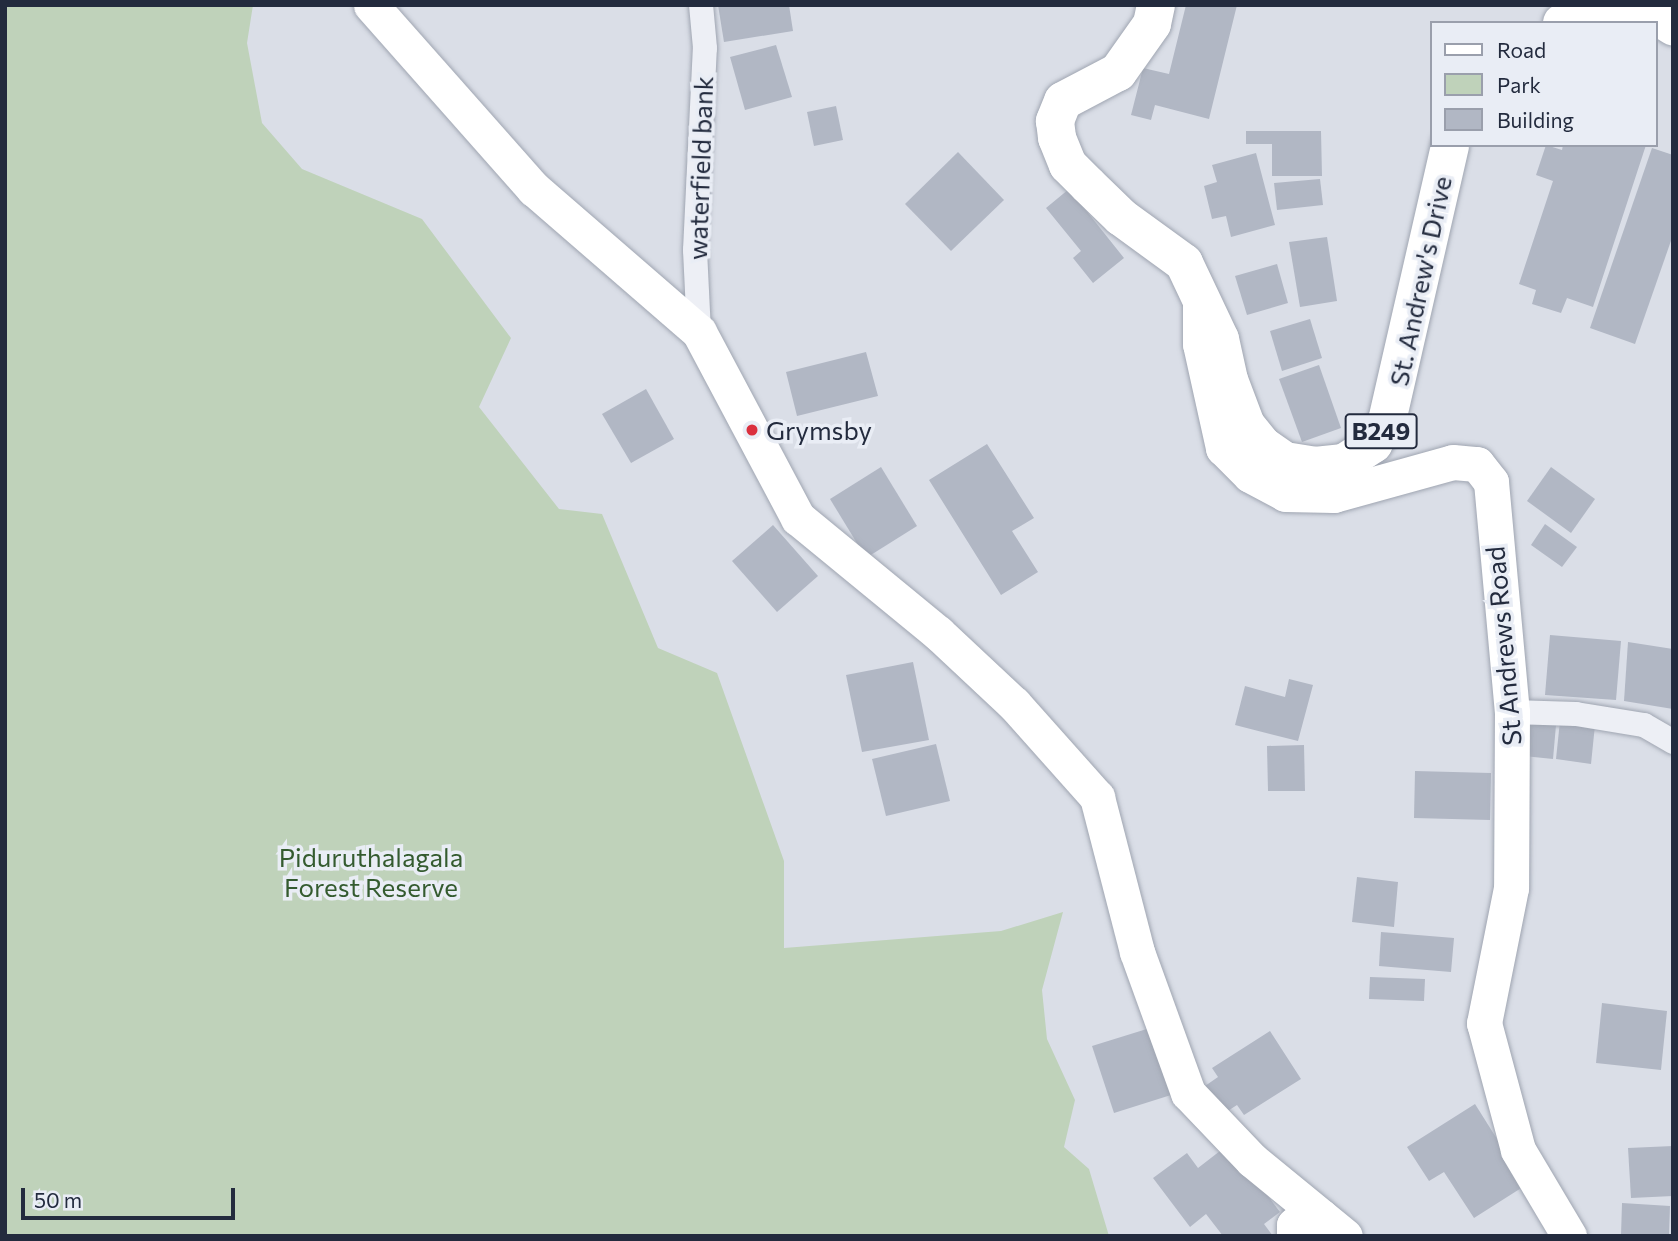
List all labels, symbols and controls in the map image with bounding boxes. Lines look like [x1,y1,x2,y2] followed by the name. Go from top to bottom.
[1430,21,1657,147] legend
[1497,37,1546,62] text: Road
[1497,72,1541,97] text: Park
[681,76,719,260] street label: waterfield bank
[1497,107,1574,132] text: Building
[1383,173,1457,389] street label: St. Andrew's Drive
[1344,410,1418,452] road number: B249
[766,414,872,446] place label: Grymsby
[744,422,760,438] marker: Grymsby
[1479,545,1527,747] street label: St Andrews Road
[279,841,463,903] park label: Piduruthalagala Forest Reserve
[24,1174,238,1218] scale bar
[34,1187,82,1212] text: 50 m

